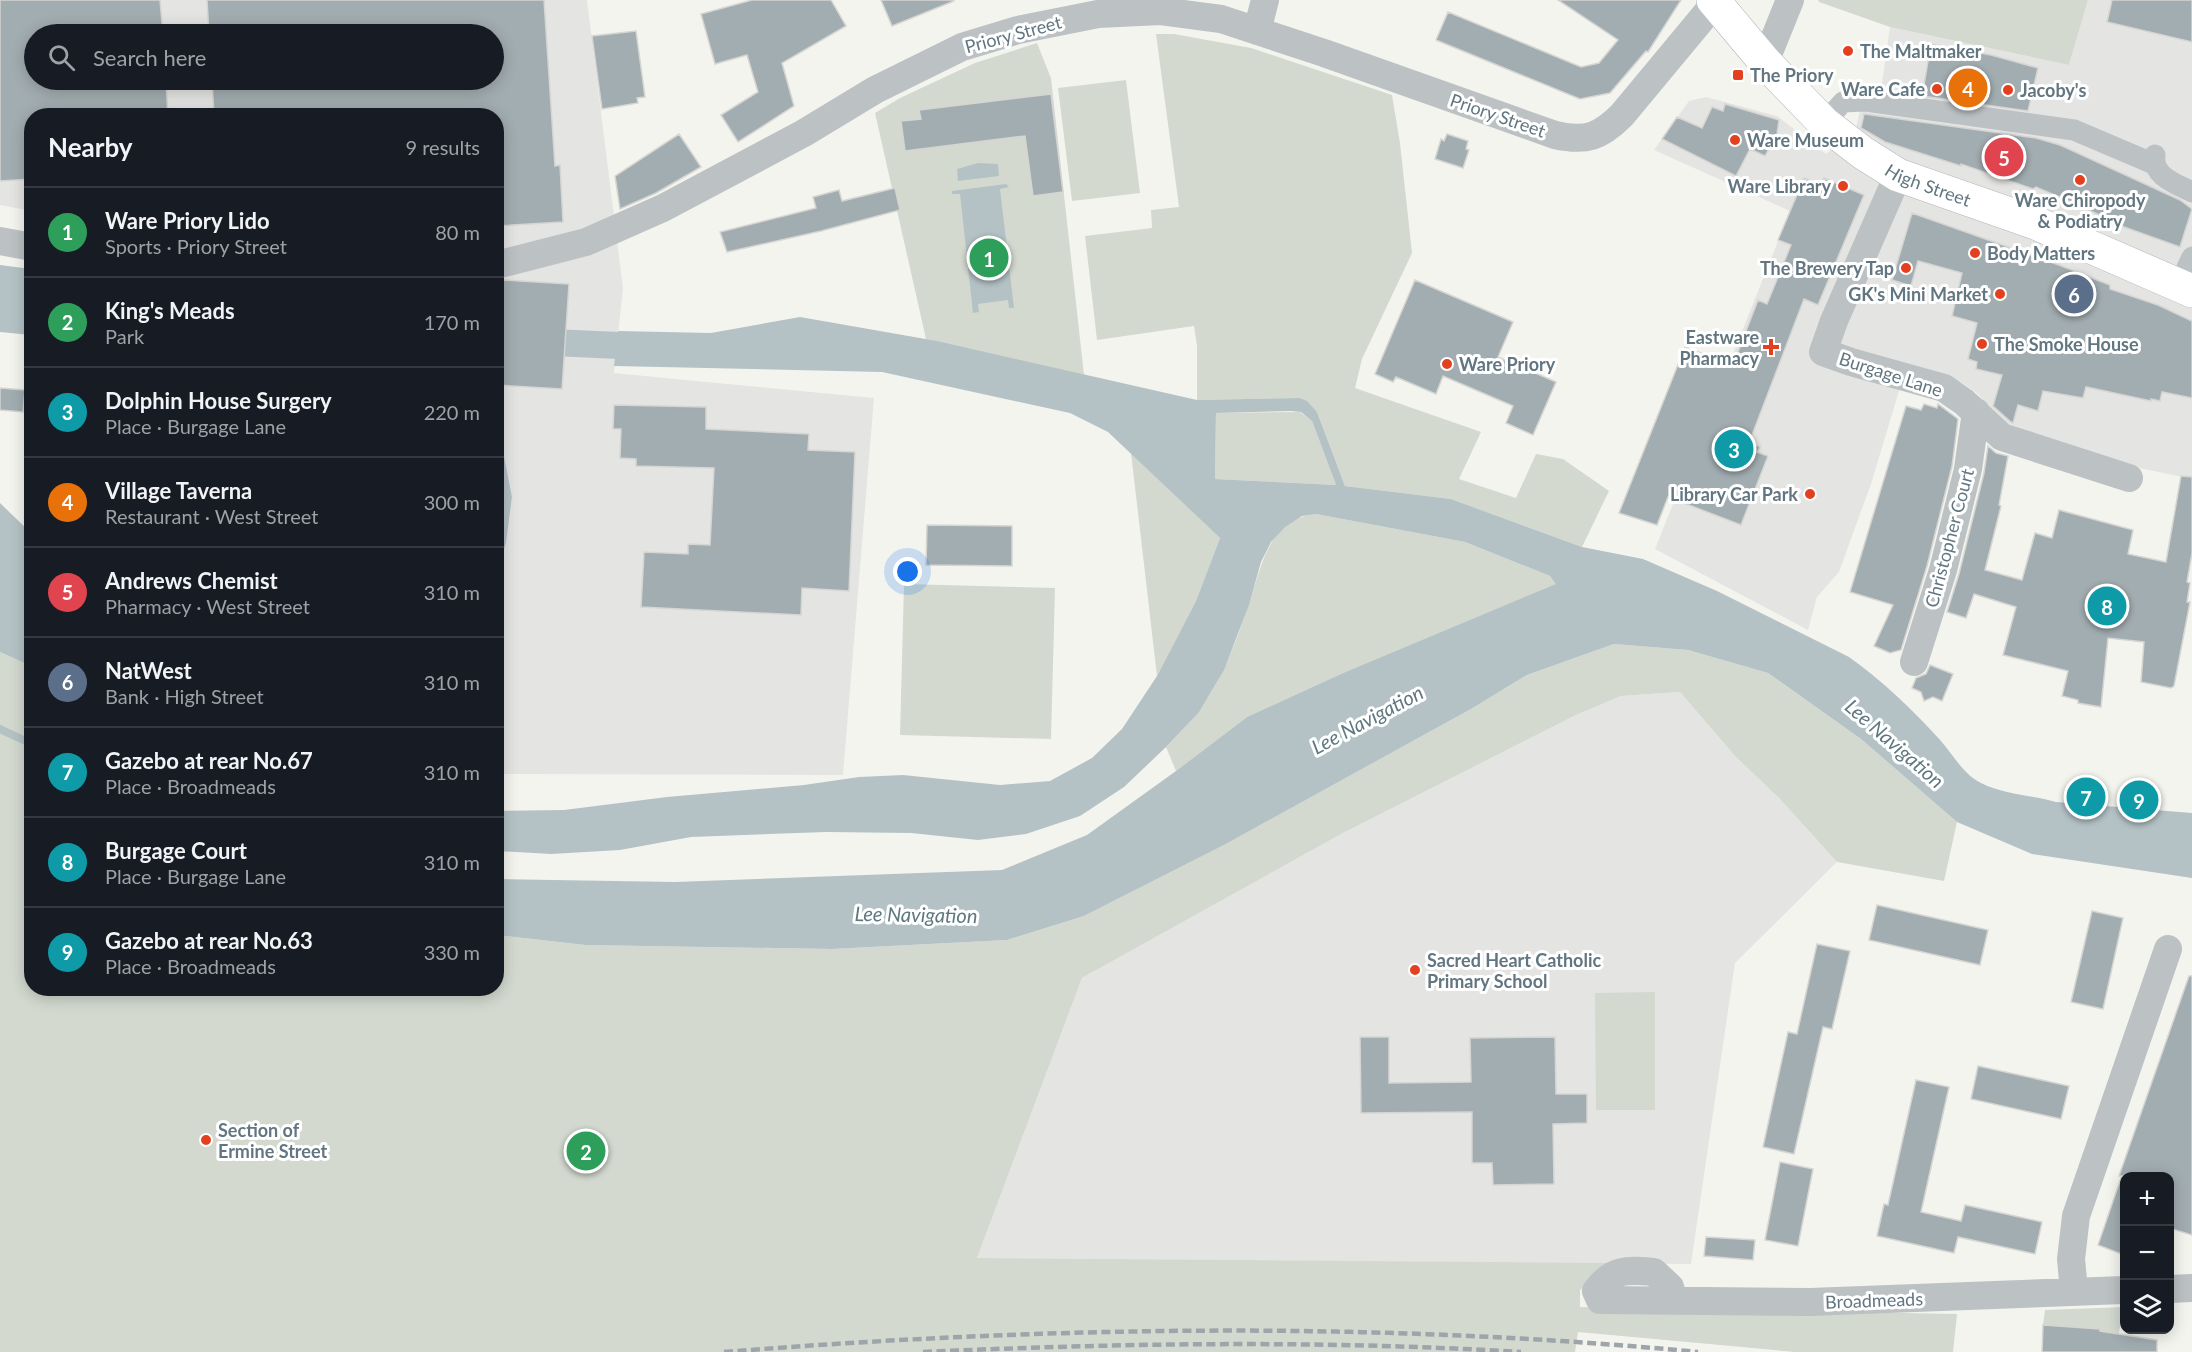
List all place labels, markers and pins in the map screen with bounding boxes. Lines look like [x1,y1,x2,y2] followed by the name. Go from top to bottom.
[1860,40,1982,62] place label: The Maltmaker
[1841,44,1855,58] marker: The Maltmaker
[1750,64,1834,86] place label: The Priory
[1948,66,1988,110] pin: 4
[1731,68,1745,82] marker: The Priory
[1841,78,1925,100] place label: Ware Cafe
[2020,79,2086,101] place label: Jacoby's
[1930,82,1944,96] marker: Ware Cafe
[2001,83,2015,97] marker: Jacoby's
[1747,129,1864,151] place label: Ware Museum
[1728,133,1742,147] marker: Ware Museum
[1984,134,2024,180] pin: 5
[2073,173,2087,187] marker: Ware Chiropody & Podiatry
[1728,175,1832,197] place label: Ware Library
[1836,179,1850,193] marker: Ware Library
[2014,189,2146,232] place label: Ware Chiropody & Podiatry
[970,236,1008,280] pin: 1
[1987,242,2095,264] place label: Body Matters
[1968,246,1982,260] marker: Body Matters
[1760,257,1894,279] place label: The Brewery Tap
[1899,261,1913,275] marker: The Brewery Tap
[2054,272,2094,316] pin: 6
[1848,283,1988,305] place label: GK's Mini Market
[1993,287,2007,301] marker: GK's Mini Market
[1680,326,1760,369] place label: Eastware Pharmacy
[1994,333,2139,355] place label: The Smoke House
[1975,337,1989,351] marker: The Smoke House
[1764,340,1778,354] marker: Eastware Pharmacy
[1459,353,1556,375] place label: Ware Priory
[1440,357,1454,371] marker: Ware Priory
[1714,426,1754,472] pin: 3
[1670,483,1798,505] place label: Library Car Park
[1803,487,1817,501] marker: Library Car Park
[2088,584,2126,628] pin: 8
[2066,774,2106,820] pin: 7
[2120,778,2158,822] pin: 9
[1427,949,1601,992] place label: Sacred Heart Catholic Primary School
[1408,963,1422,977] marker: Sacred Heart Catholic Primary School
[218,1119,327,1162] place label: Section of Ermine Street
[566,1128,606,1174] pin: 2
[199,1133,213,1147] marker: Section of Ermine Street

